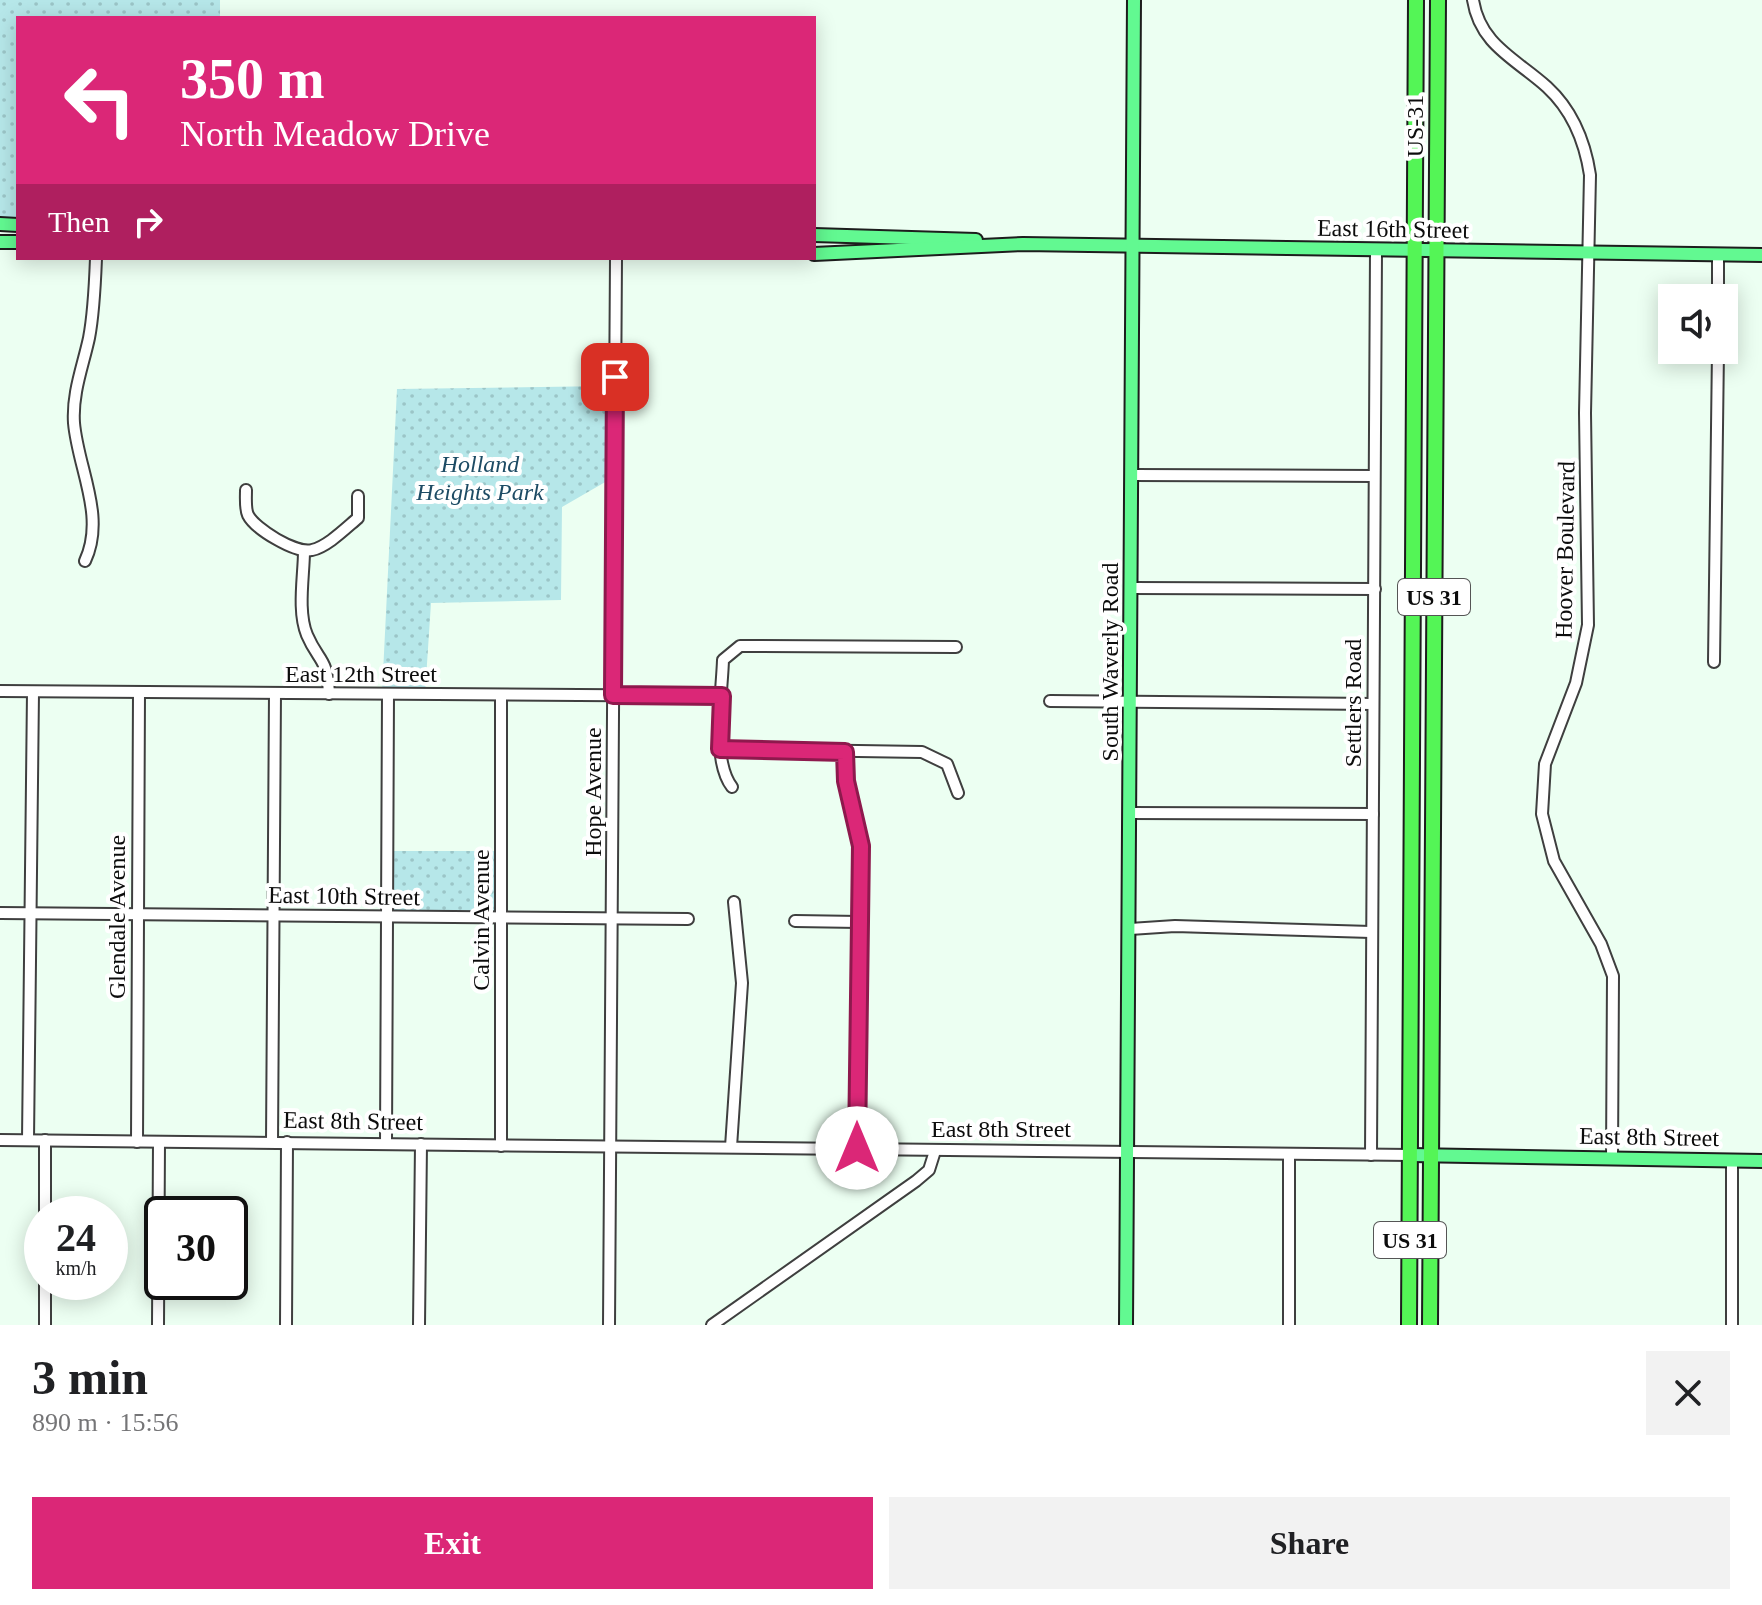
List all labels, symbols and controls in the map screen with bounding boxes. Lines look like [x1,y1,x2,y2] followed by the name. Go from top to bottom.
[48,48,152,152] icon: left
[180,48,325,110] text: 350 m
[1402,95,1428,157] street label: US-31
[180,114,490,154] text: North Meadow Drive
[126,200,170,244] icon: right
[48,205,110,238] text: Then
[1317,215,1470,243] street label: East 16th Street
[1658,284,1738,364] map controls
[1658,284,1738,364] button: sound
[581,343,649,411] pin
[593,355,637,399] icon: arrive
[415,451,544,505] park label: Holland Heights Park
[1550,461,1580,639] street label: Hoover Boulevard
[1097,563,1123,761] street label: South Waverly Road
[1398,579,1470,615] road number: US 31
[1340,639,1366,767] street label: Settlers Road
[285,661,437,687] street label: East 12th Street
[580,727,606,857] street label: Hope Avenue
[104,835,130,999] street label: Glendale Avenue
[468,849,494,991] street label: Calvin Avenue
[268,882,421,910] street label: East 10th Street
[815,1106,899,1190] position arrow
[283,1107,424,1135] street label: East 8th Street
[931,1116,1071,1142] street label: East 8th Street
[1579,1123,1720,1151] street label: East 8th Street
[144,1196,248,1300] speed limit sign: 30
[56,1215,96,1260] text: 24
[1374,1222,1446,1258] road number: US 31
[55,1257,97,1279] text: km/h
[32,1351,148,1404] text: 3 min
[1646,1351,1730,1435] button: close
[32,1408,179,1437] text: 890 m · 15:56
[32,1497,873,1589] button: Exit
[889,1497,1730,1589] button: Share

